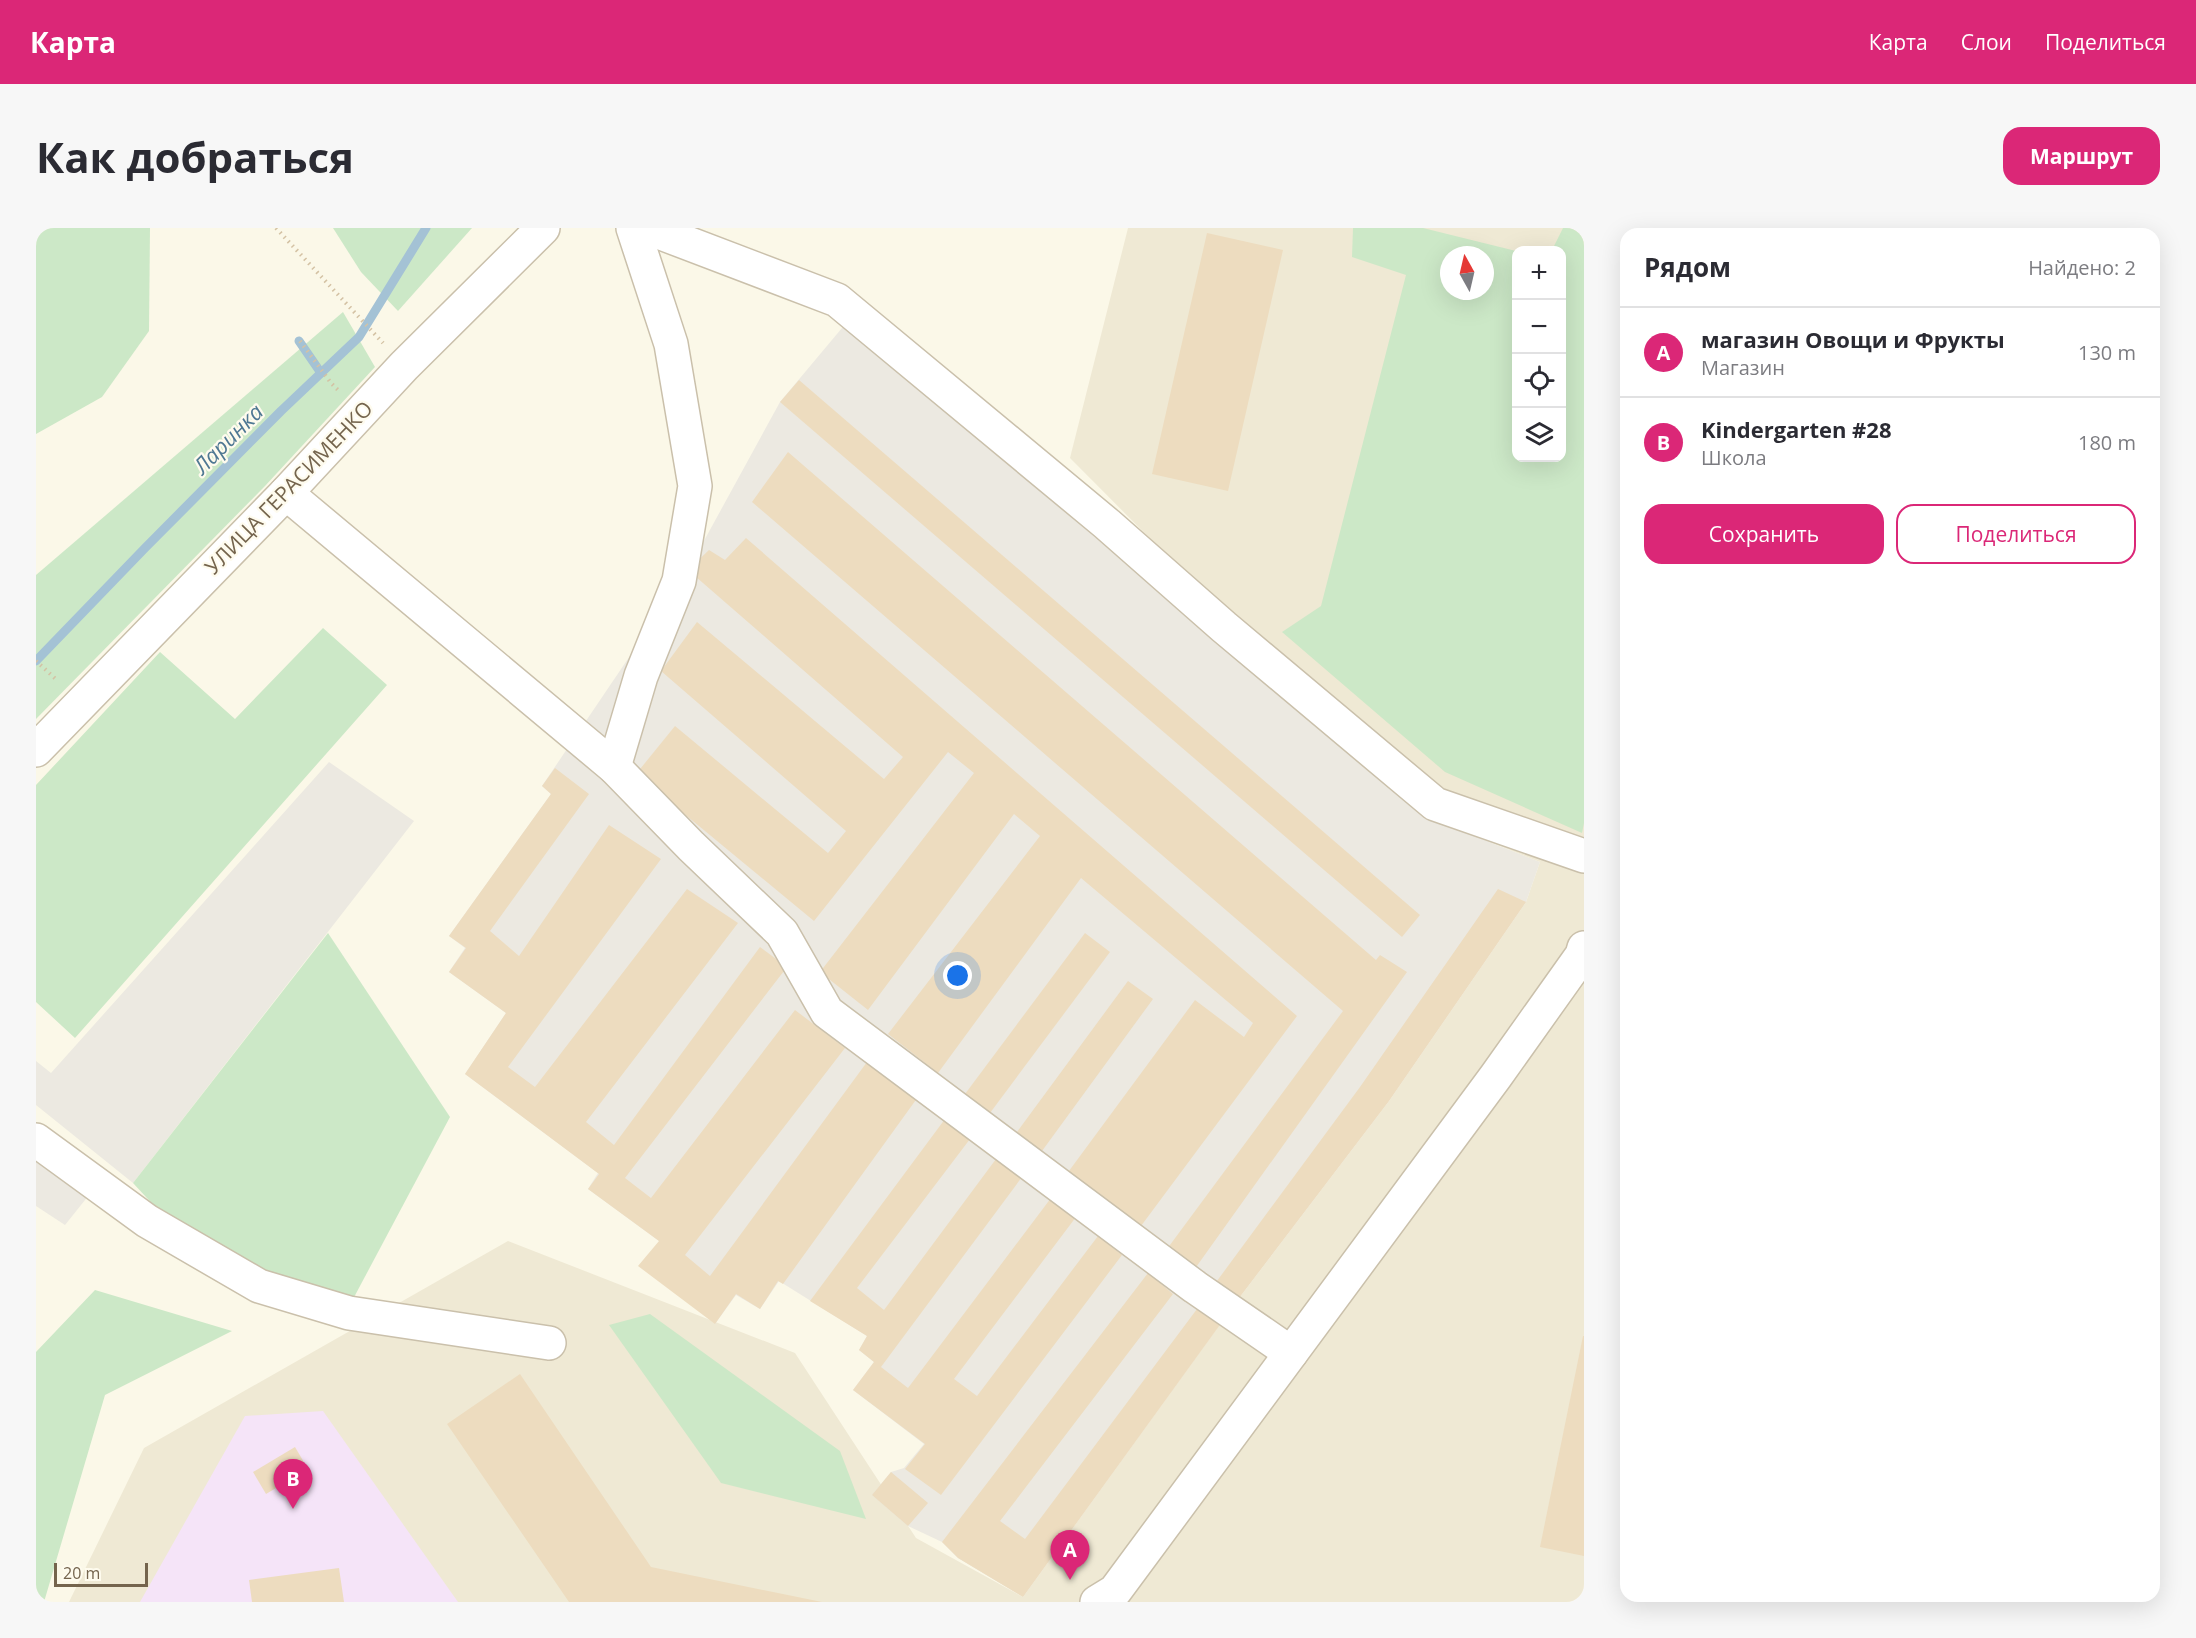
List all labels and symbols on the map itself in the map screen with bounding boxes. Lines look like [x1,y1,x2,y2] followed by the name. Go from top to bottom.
[1440,246,1494,300] north arrow
[198,395,379,580] street label: УЛИЦА ГЕРАСИМЕНКО
[185,396,269,481] water label: Ларинка
[943,961,972,990] your location
[274,1460,312,1509] pin: B
[1050,1530,1090,1580] pin: A
[54,1560,148,1588] scale bar

